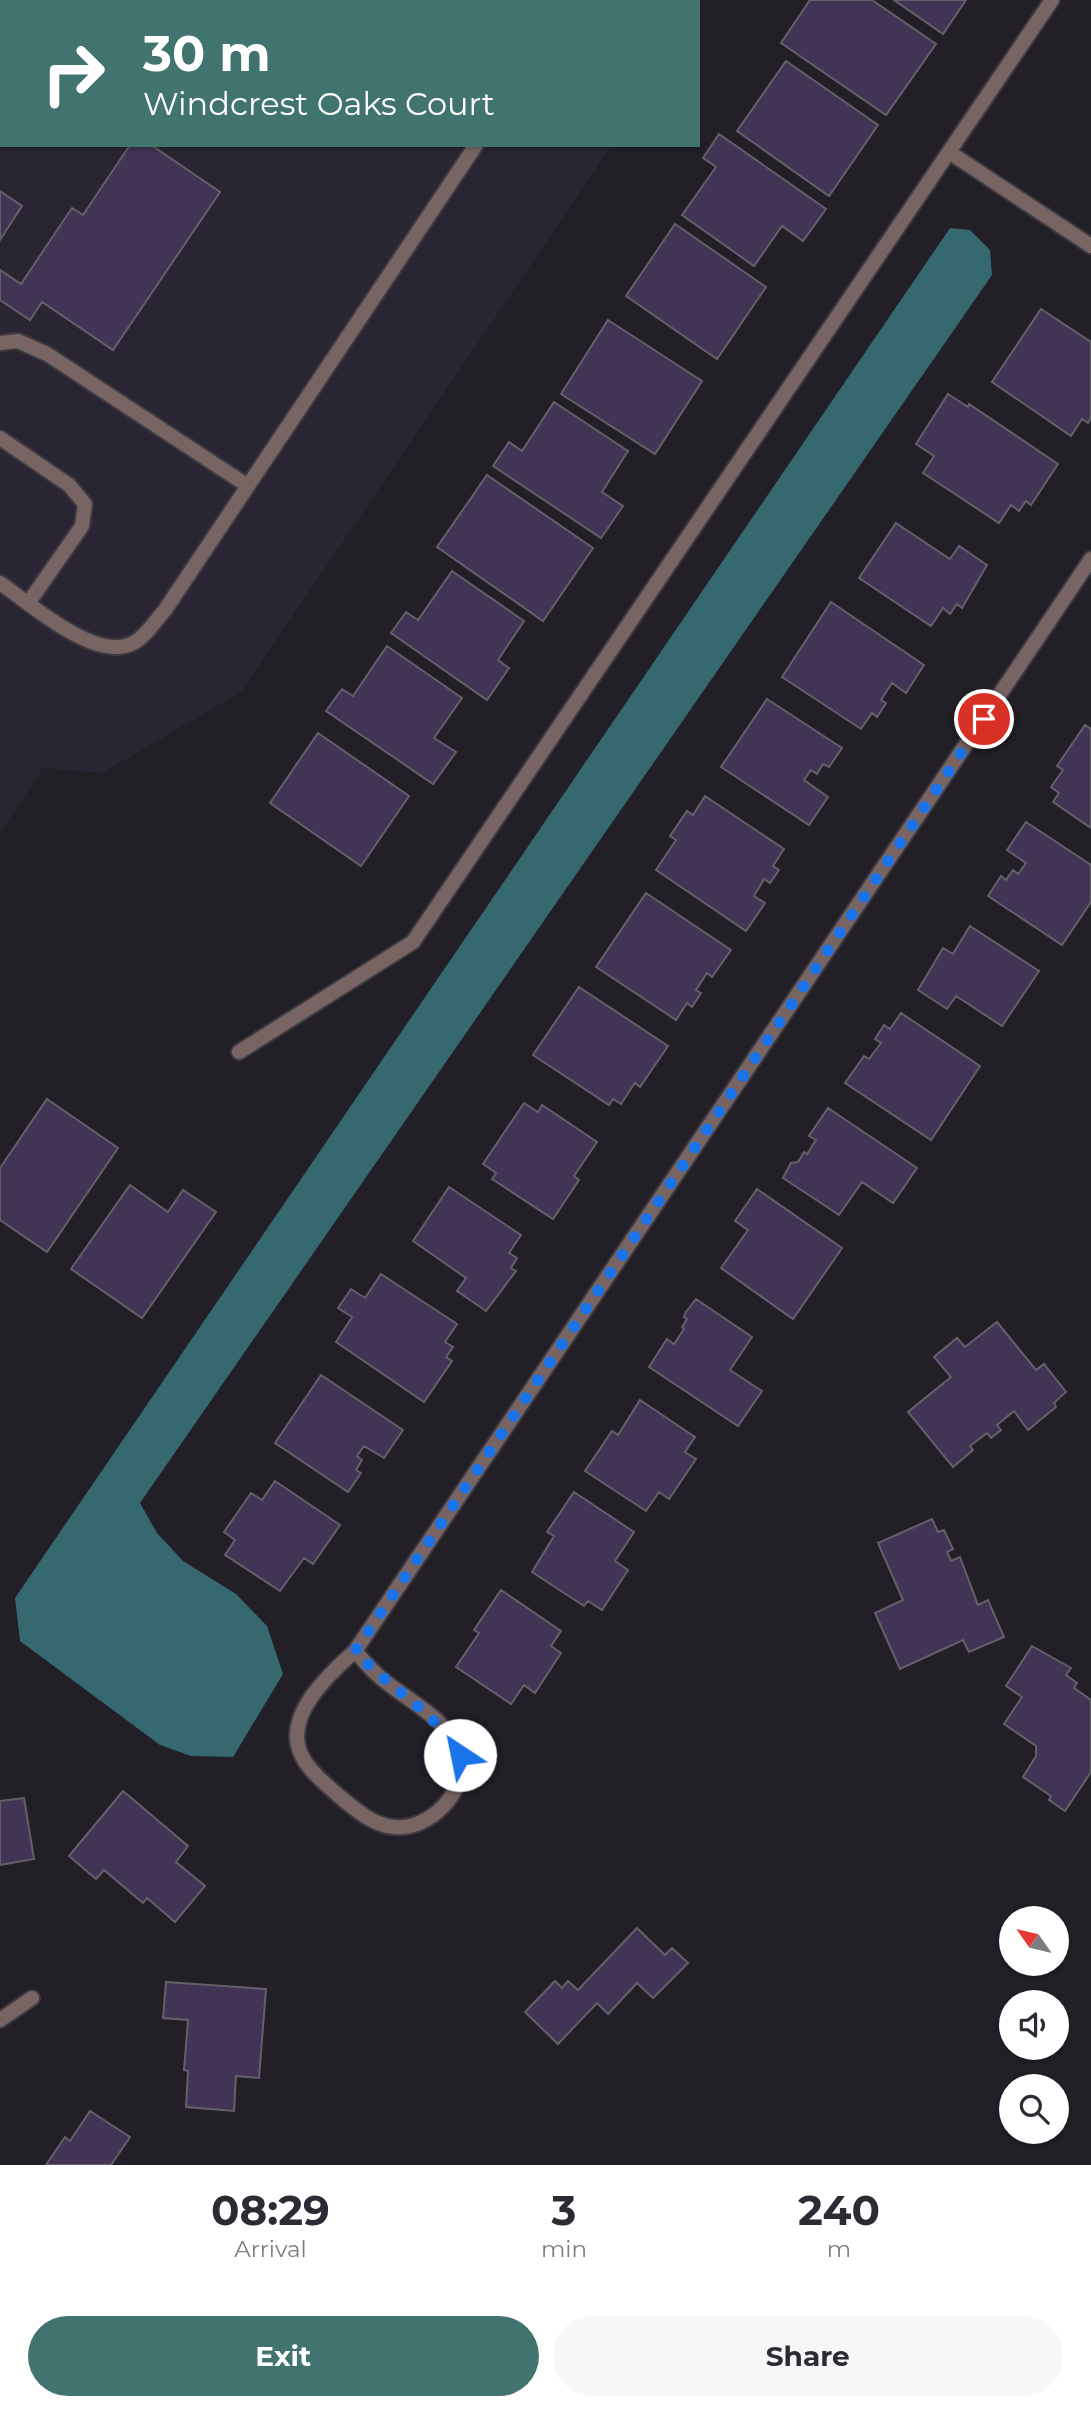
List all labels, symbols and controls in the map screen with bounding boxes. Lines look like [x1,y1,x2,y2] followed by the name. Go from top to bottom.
[143,24,271,83] text: 30 m
[28,28,119,119] icon: right
[143,84,495,123] text: Windcrest Oaks Court
[954,689,1014,749] pin
[965,700,1003,738] icon: arrive
[423,1718,497,1792] position arrow
[999,1906,1069,1976] north arrow
[999,1906,1069,2144] map controls
[999,1990,1069,2060] button: sound
[999,2074,1069,2144] button: search
[211,2184,330,2236] text: 08:29
[552,2184,576,2236] text: 3
[798,2184,880,2236] text: 240
[234,2235,307,2263] text: Arrival
[541,2235,587,2263] text: min
[827,2235,851,2263] text: m
[28,2316,539,2396] button: Exit
[553,2316,1063,2396] button: Share

